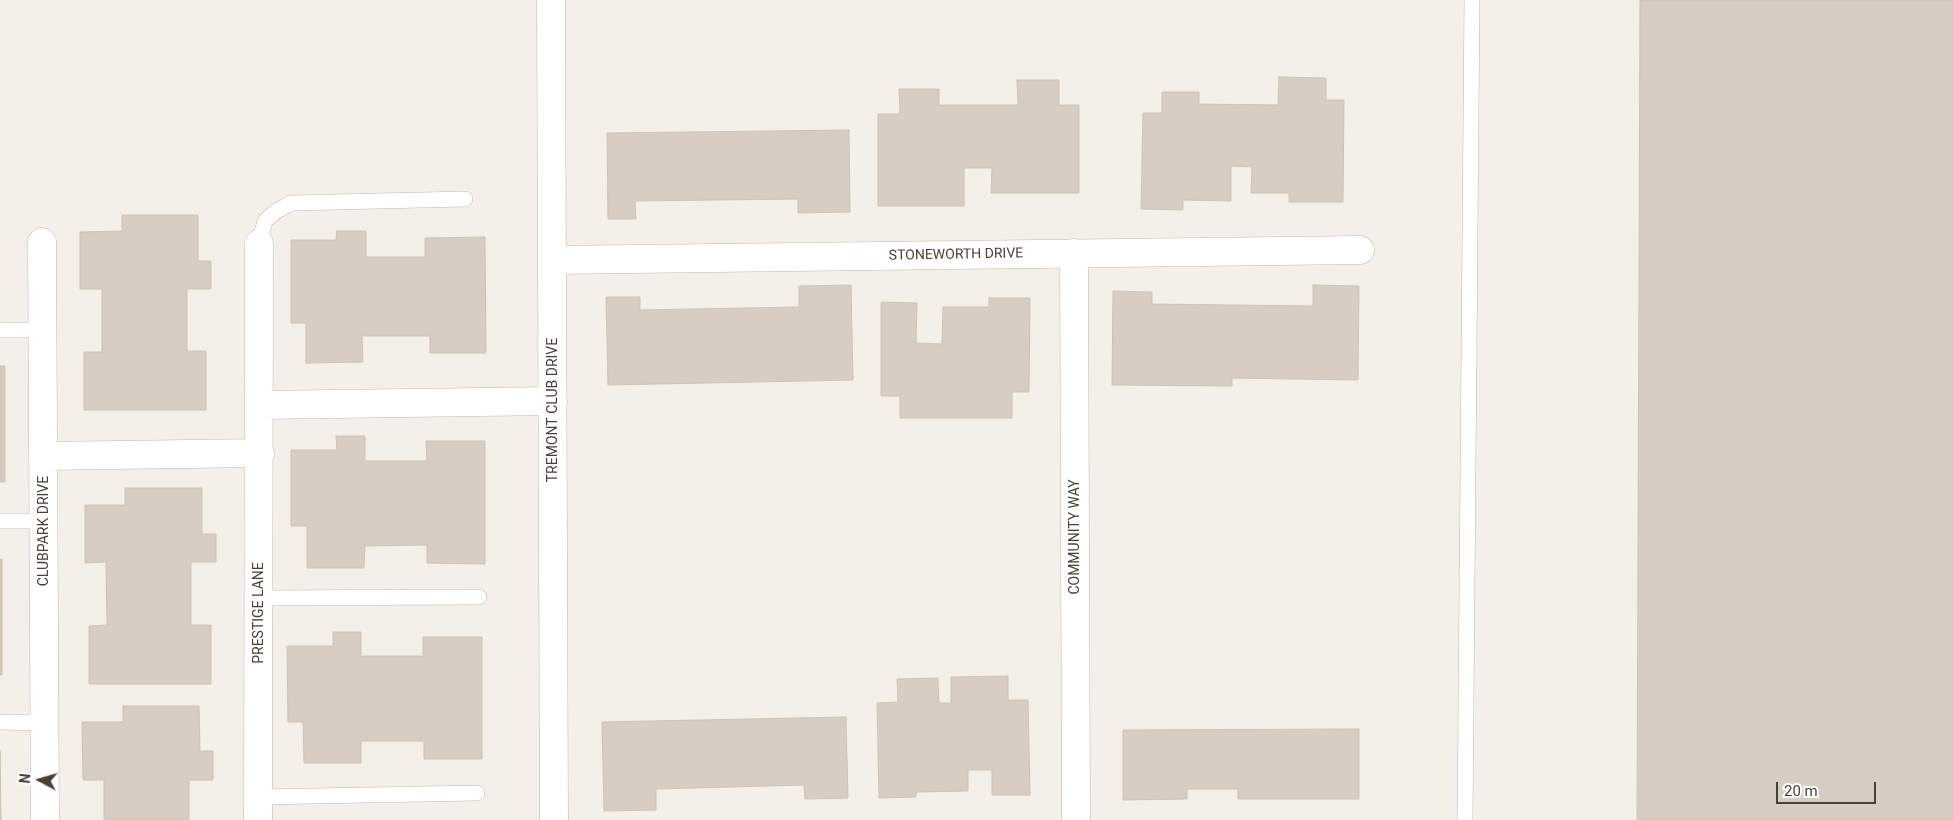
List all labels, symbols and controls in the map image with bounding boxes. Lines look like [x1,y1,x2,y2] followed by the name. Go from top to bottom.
[889,245,1023,265] street label: STONEWORTH DRIVE
[545,338,561,482] street label: TREMONT CLUB DRIVE
[36,476,52,586] street label: CLUBPARK DRIVE
[1067,479,1083,595] street label: COMMUNITY WAY
[251,562,267,664] street label: PRESTIGE LANE
[15,755,65,805] north arrow
[1778,772,1878,804] scale bar
[17,773,34,784] text: N
[1784,782,1818,800] text: 20 m

